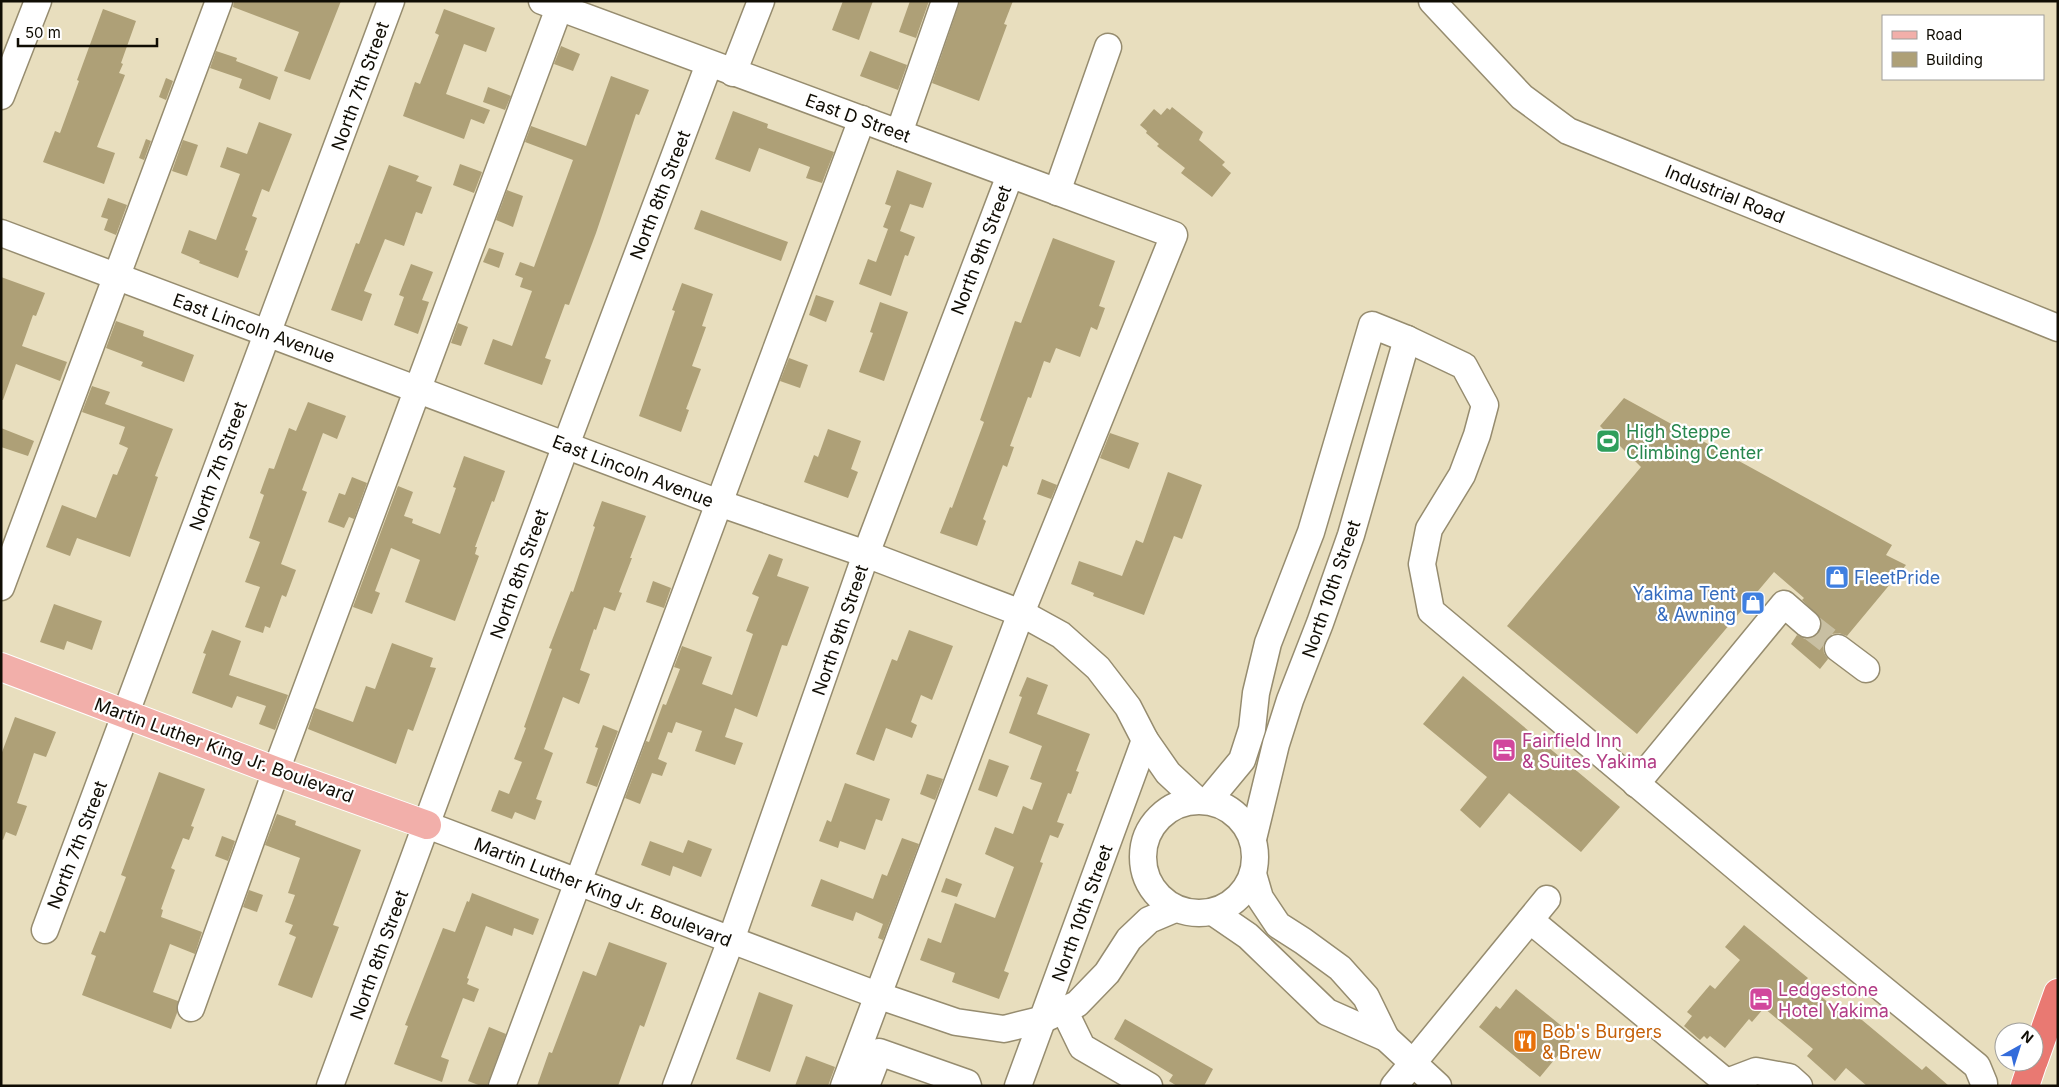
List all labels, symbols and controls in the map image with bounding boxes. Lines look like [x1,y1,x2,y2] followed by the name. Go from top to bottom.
[18,15,156,47] scale bar
[1882,15,2044,80] legend
[327,19,393,153] street label: North 7th Street
[25,23,61,42] text: 50 m
[1926,25,1962,44] text: Road
[1926,50,1983,69] text: Building
[803,89,913,147] street label: East D Street
[626,127,694,262] street label: North 8th Street
[1662,160,1788,228] street label: Industrial Road
[947,182,1015,318] street label: North 9th Street
[170,289,338,367] street label: East Lincoln Avenue
[185,399,251,533] street label: North 7th Street
[1626,421,1763,463] place label: High Steppe Climbing Center
[1595,428,1621,454] sports icon: High Steppe Climbing Center
[549,431,717,511] street label: East Lincoln Avenue
[486,506,552,642] street label: North 8th Street
[1298,517,1364,661] street label: North 10th Street
[808,562,872,698] street label: North 9th Street
[1824,564,1850,590] shop icon: FleetPride
[1854,567,1940,588] place label: FleetPride
[1633,583,1736,625] place label: Yakima Tent & Awning
[1740,590,1766,616] shop icon: Yakima Tent & Awning
[92,693,356,807] street label: Martin Luther King Jr. Boulevard
[1522,730,1657,772] place label: Fairfield Inn & Suites Yakima
[1491,737,1517,763] hotel icon: Fairfield Inn & Suites Yakima
[43,778,111,912] street label: North 7th Street
[471,833,735,951] street label: Martin Luther King Jr. Boulevard
[1047,841,1117,984] street label: North 10th Street
[346,887,412,1023] street label: North 8th Street
[1778,979,1889,1021] place label: Ledgestone Hotel Yakima
[1748,986,1774,1012] hotel icon: Ledgestone Hotel Yakima
[1542,1021,1662,1063] place label: Bob's Burgers & Brew
[1994,1022,2044,1072] north arrow
[2018,1027,2037,1046] text: N
[1512,1028,1538,1054] restaurant icon: Bob's Burgers & Brew

